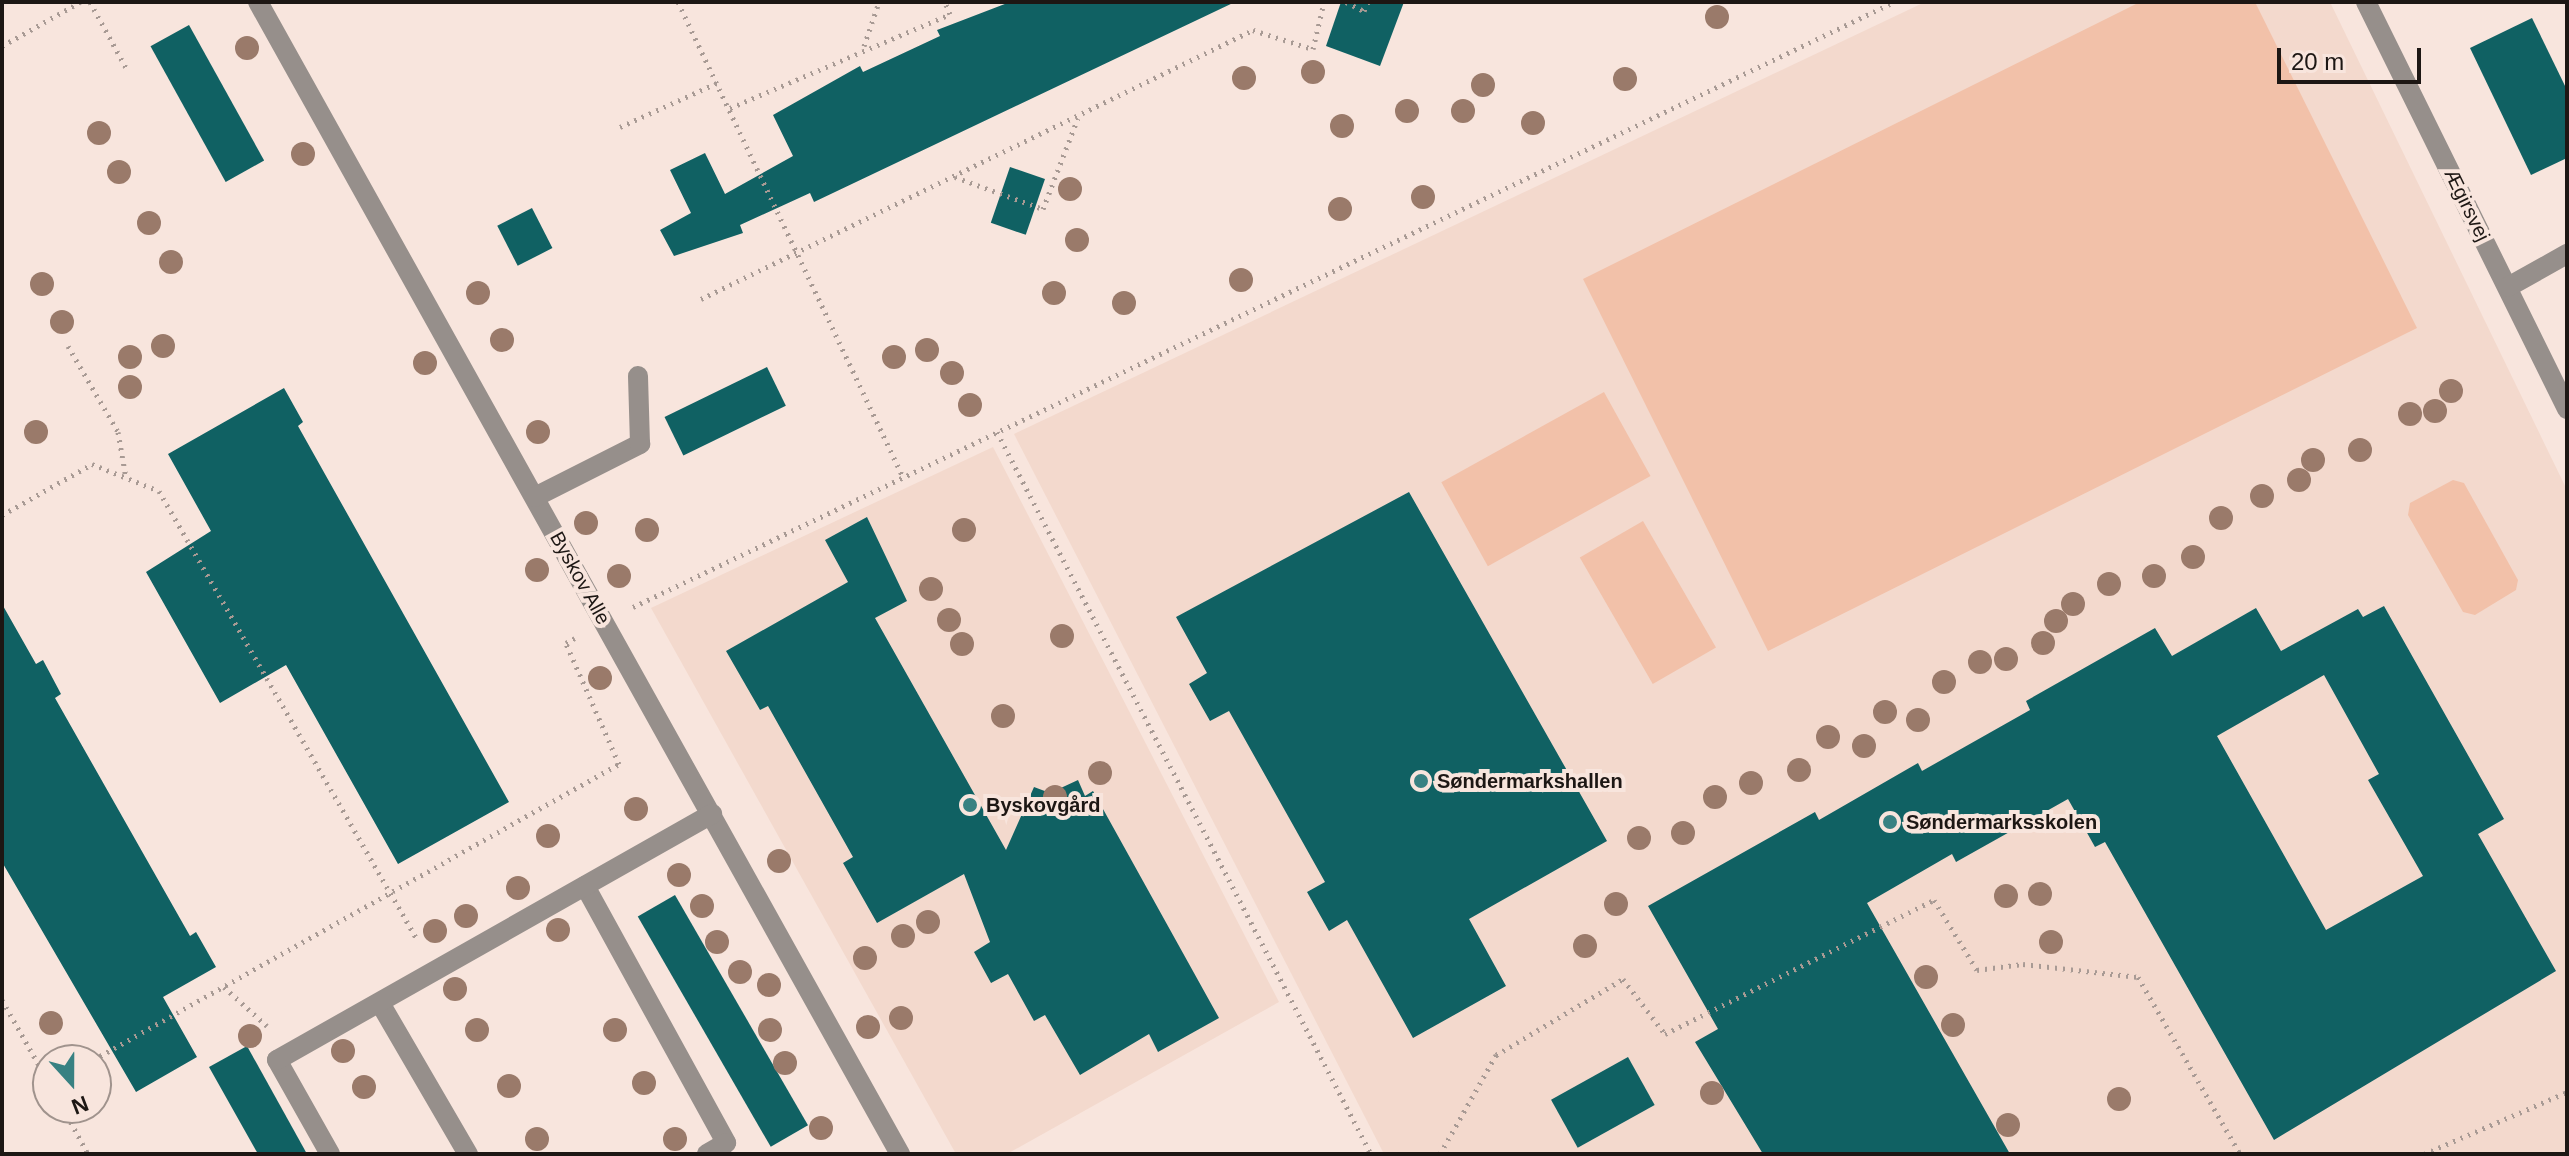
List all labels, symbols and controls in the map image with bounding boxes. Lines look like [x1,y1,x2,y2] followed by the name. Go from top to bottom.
[2281,32,2425,82] scale bar
[2291,48,2344,75] text: 20 m
[2439,165,2495,245] street label: Ægirsvej
[544,527,616,629] street label: Byskov Alle
[1437,769,1623,793] place label: Søndermarkshallen
[1412,772,1430,790] marker: Søndermarkshallen
[986,793,1100,817] place label: Byskovgård
[961,796,979,814] marker: Byskovgård
[1906,810,2097,834] place label: Søndermarksskolen
[1881,813,1899,831] marker: Søndermarksskolen
[32,1044,112,1124] north arrow
[68,1090,92,1120] text: N

